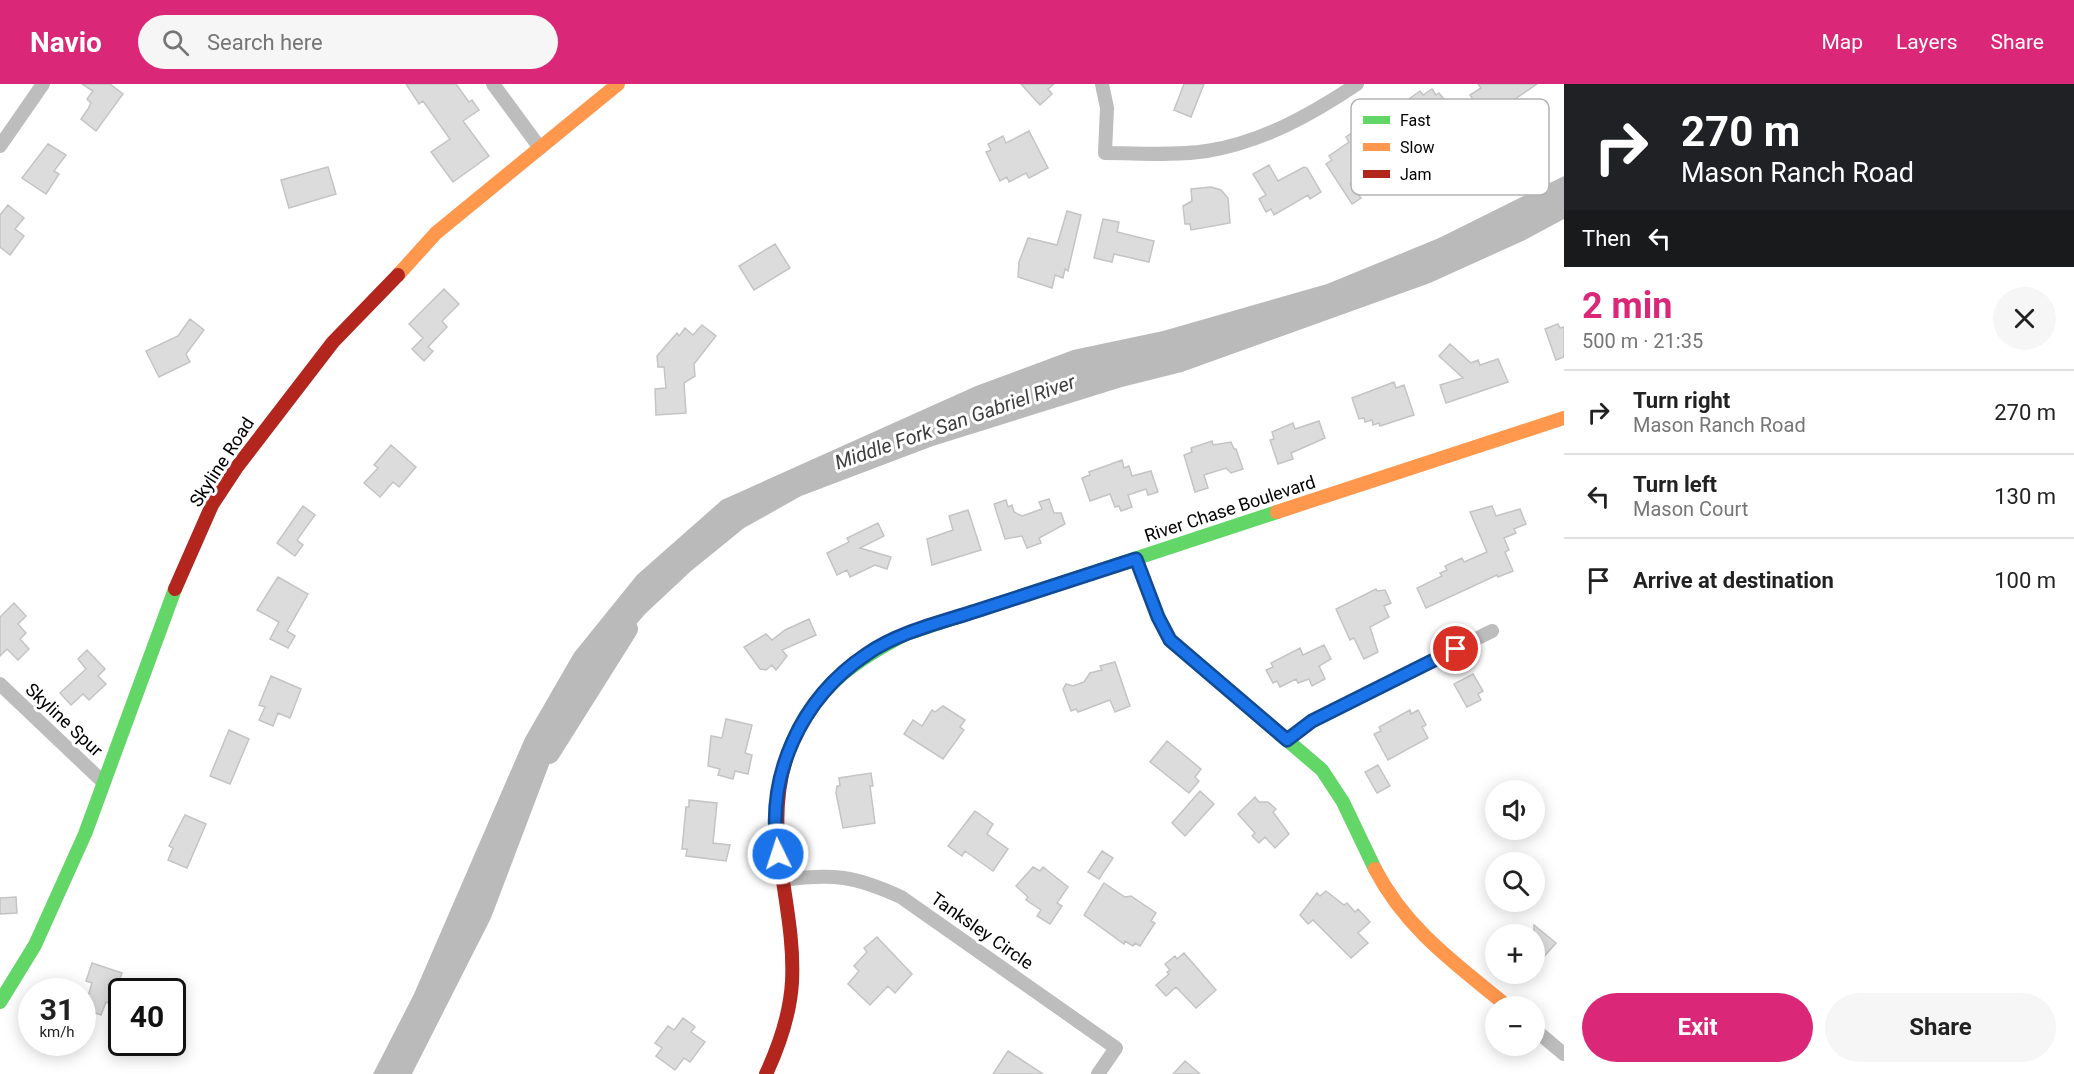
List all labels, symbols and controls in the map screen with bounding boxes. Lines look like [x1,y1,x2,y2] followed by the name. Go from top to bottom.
[138,15,558,69] search box
[30,26,102,59] text: Navio
[159,26,192,59] icon: search
[207,30,323,55] text: Search here
[1821,30,1863,54] text: Map
[1896,30,1957,54] text: Layers
[1990,30,2044,54] text: Share
[1351,99,1549,195] legend
[1681,107,1800,156] text: 270 m
[1582,108,1660,186] icon: right
[1400,111,1431,130] text: Fast
[1400,138,1435,157] text: Slow
[1681,157,1914,189] text: Mason Ranch Road
[1400,165,1432,184] text: Jam
[1643,222,1676,255] icon: left
[1582,226,1631,251] text: Then
[1582,285,1673,327] text: 2 min
[1993,287,2056,350] button: close
[1582,329,1703,353] text: 500 m · 21:35
[832,369,1080,474] water label: Middle Fork San Gabriel River
[1633,388,1730,413] text: Turn right
[1582,396,1615,429] icon: right
[1994,400,2056,425] text: 270 m
[185,413,258,510] street label: Skyline Road
[1633,413,1806,437] text: Mason Ranch Road
[1142,471,1318,546] street label: River Chase Boulevard
[1633,472,1717,497] text: Turn left
[1582,480,1615,513] icon: left
[1994,484,2056,509] text: 130 m
[1633,497,1748,521] text: Mason Court
[1582,564,1615,597] icon: arrive
[1633,568,1834,593] text: Arrive at destination
[1994,568,2056,593] text: 100 m
[1430,623,1481,674] pin
[1439,632,1472,665] icon: arrive
[21,679,107,761] street label: Skyline Spur
[1485,780,1545,1056] map controls
[1485,780,1545,840] button: sound
[746,822,810,886] position arrow
[1485,852,1545,912] button: search
[927,888,1037,974] street label: Tanksley Circle
[1485,924,1545,984] button: +
[108,978,186,1056] speed limit sign: 40
[40,992,74,1027] text: 31
[1582,993,1813,1062] button: Exit
[1825,993,2056,1062] button: Share
[1485,996,1545,1056] button: −
[39,1023,75,1041] text: km/h

